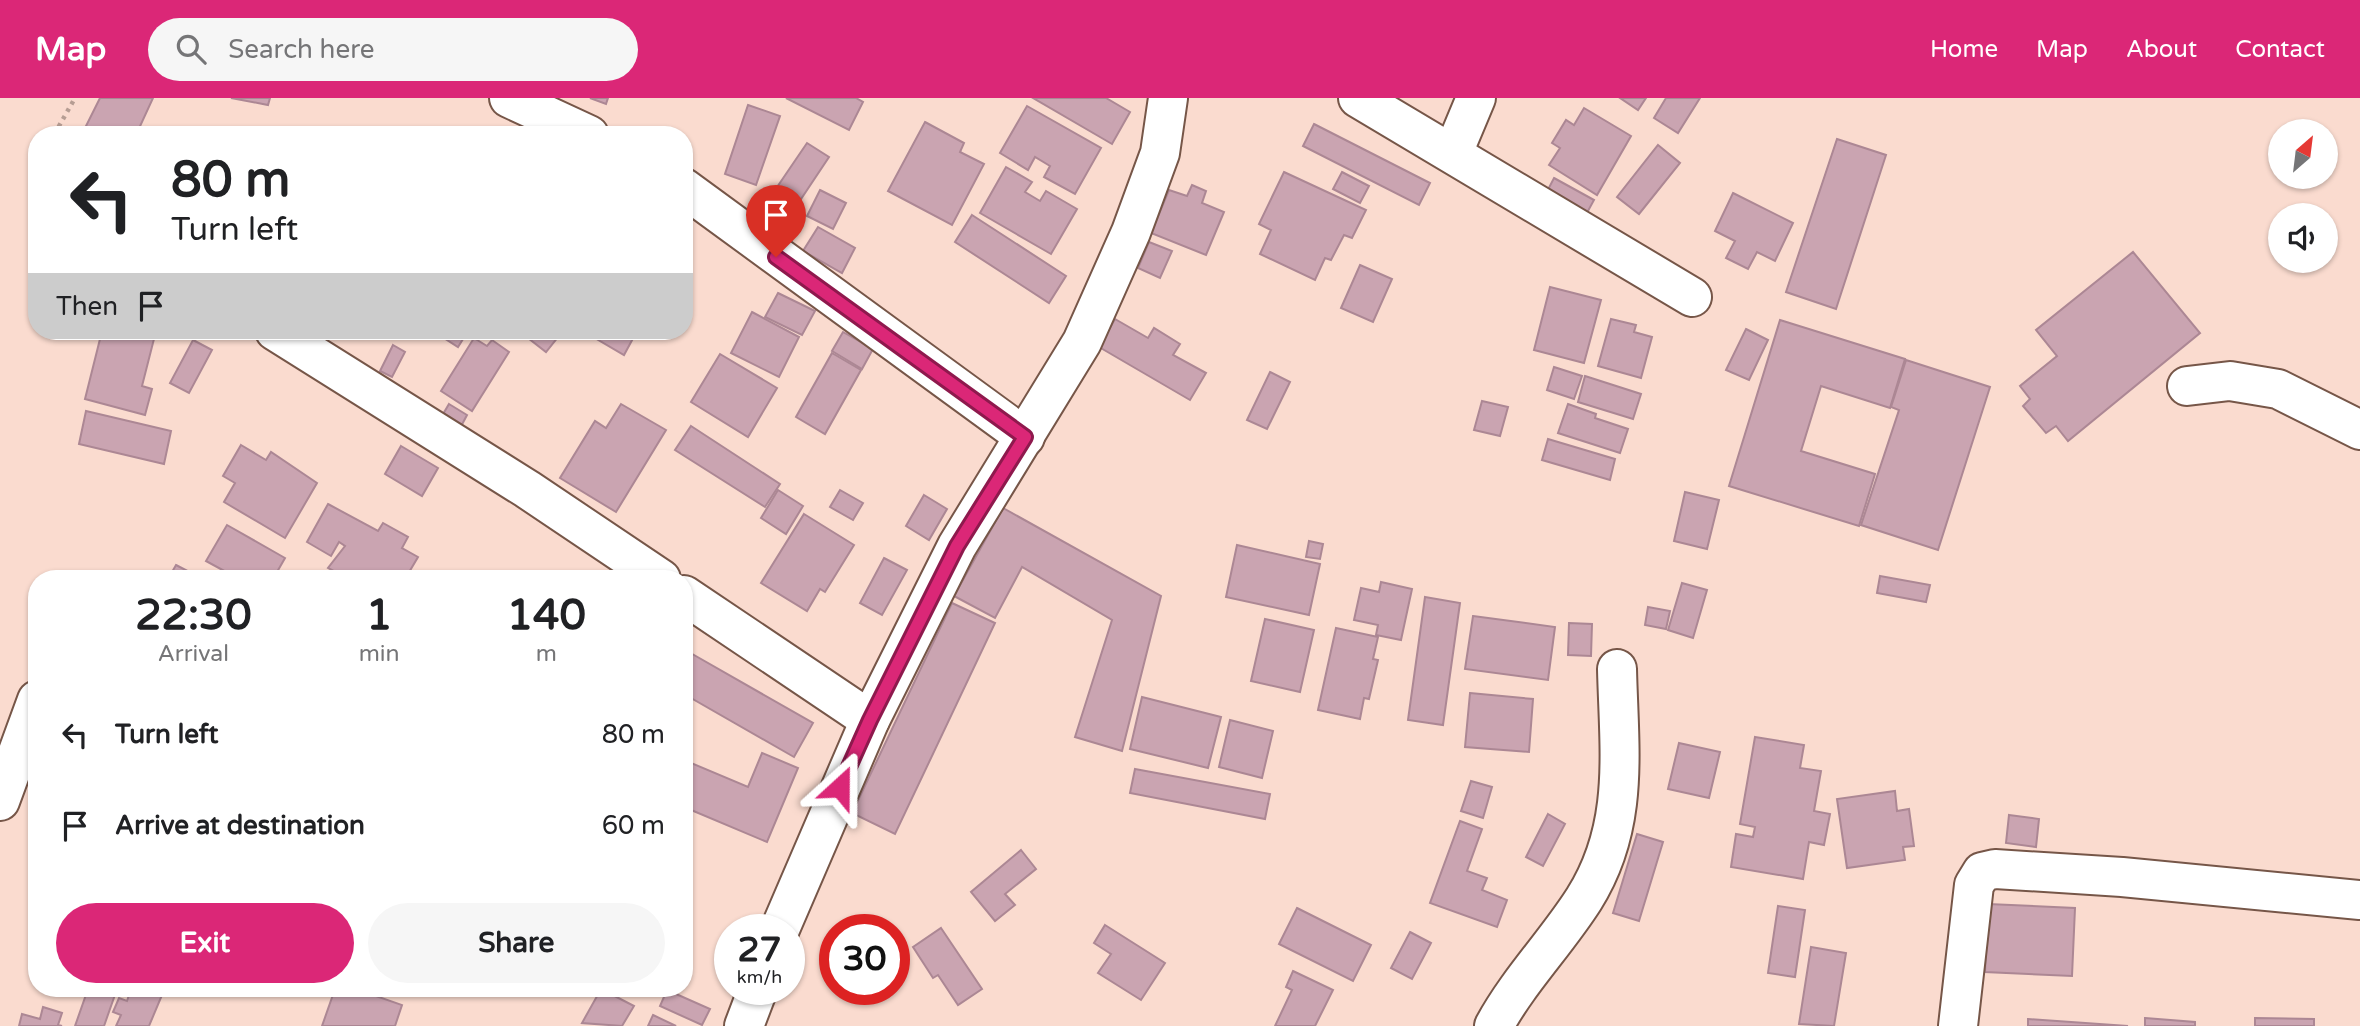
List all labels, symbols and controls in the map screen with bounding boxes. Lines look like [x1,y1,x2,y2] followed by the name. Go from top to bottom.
[148,18,638,81] search box
[35,30,106,69] text: Map
[172,30,210,68] icon: search
[228,34,374,65] text: Search here
[1930,35,1998,64] text: Home
[2036,35,2088,64] text: Map
[2126,35,2197,64] text: About
[2235,35,2325,64] text: Contact
[2268,119,2338,189] north arrow
[2268,119,2338,273] map controls
[171,151,290,210] text: 80 m
[56,154,147,245] icon: left
[746,185,806,257] pin
[757,196,795,234] icon: arrive
[2268,203,2338,273] button: sound
[171,211,298,249] text: Turn left
[132,287,170,325] icon: arrive
[56,291,118,322] text: Then
[135,590,252,641] text: 22:30
[366,590,392,641] text: 1
[507,590,586,641] text: 140
[158,640,229,668] text: Arrival
[359,640,400,668] text: min
[536,640,557,668] text: m
[56,716,94,754] icon: left
[115,719,218,750] text: Turn left
[602,719,665,750] text: 80 m
[803,750,877,824] position arrow
[56,807,94,845] icon: arrive
[115,810,365,841] text: Arrive at destination
[602,810,665,841] text: 60 m
[56,903,354,983] button: Exit
[368,903,665,983] button: Share
[819,914,910,1005] speed limit sign: 30
[738,929,781,971] text: 27
[737,966,782,988] text: km/h

